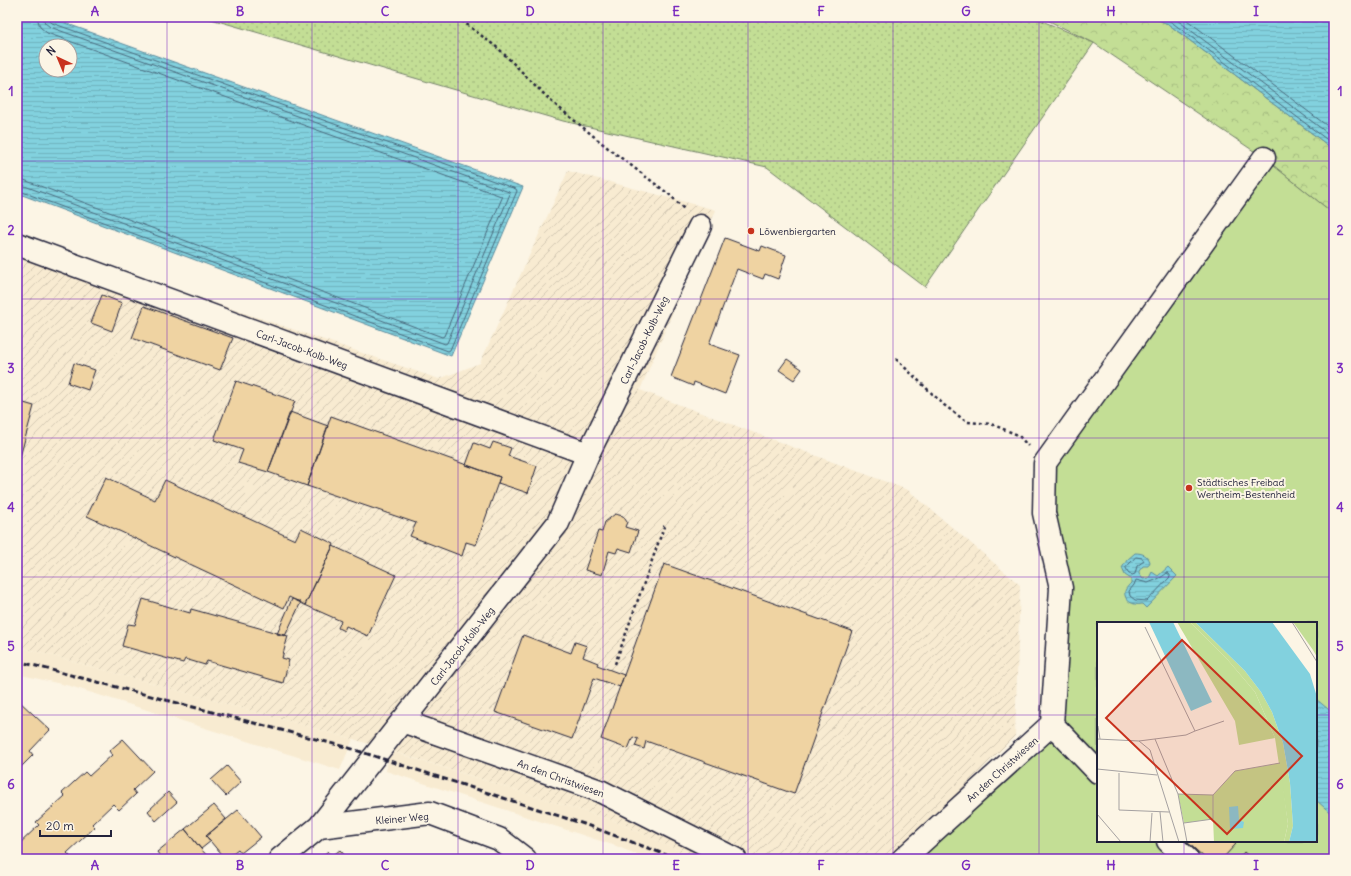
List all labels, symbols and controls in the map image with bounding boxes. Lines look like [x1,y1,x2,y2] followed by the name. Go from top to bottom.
[91,3,100,20] text: A
[236,3,245,20] text: B
[381,3,390,20] text: C
[525,3,535,20] text: D
[672,3,680,20] text: E
[817,3,825,20] text: F
[961,3,971,20] text: G
[1106,3,1116,20] text: H
[1253,3,1259,20] text: I
[38,38,78,78] north arrow
[43,43,59,58] text: N
[8,83,14,100] text: 1
[1337,83,1343,100] text: 1
[7,222,15,239] text: 2
[1336,222,1344,239] text: 2
[759,225,836,238] place label: Löwenbiergarten
[746,226,756,236] marker: Löwenbiergarten
[617,294,671,387] street label: Carl-Jacob-Kolb-Weg
[254,327,349,372] street label: Carl-Jacob-Kolb-Weg
[7,360,15,377] text: 3
[1336,360,1344,377] text: 3
[1197,476,1295,501] place label: Städtisches Freibad Wertheim-Bestenheid
[1184,483,1194,493] marker: Städtisches Freibad Wertheim-Bestenheid
[7,499,15,516] text: 4
[1336,499,1344,516] text: 4
[428,604,497,688] street label: Carl-Jacob-Kolb-Weg
[1097,622,1317,842] inset map
[7,638,15,655] text: 5
[1336,638,1344,655] text: 5
[964,734,1041,805] street label: An den Christwiesen
[515,757,606,800] street label: An den Christwiesen
[7,776,15,793] text: 6
[1336,776,1344,793] text: 6
[375,810,429,827] street label: Kleiner Weg
[40,812,111,838] scale bar
[46,818,74,833] text: 20 m
[91,857,100,874] text: A
[236,857,245,874] text: B
[381,857,390,874] text: C
[525,857,535,874] text: D
[672,857,680,874] text: E
[817,857,825,874] text: F
[961,857,971,874] text: G
[1106,857,1116,874] text: H
[1253,857,1259,874] text: I

